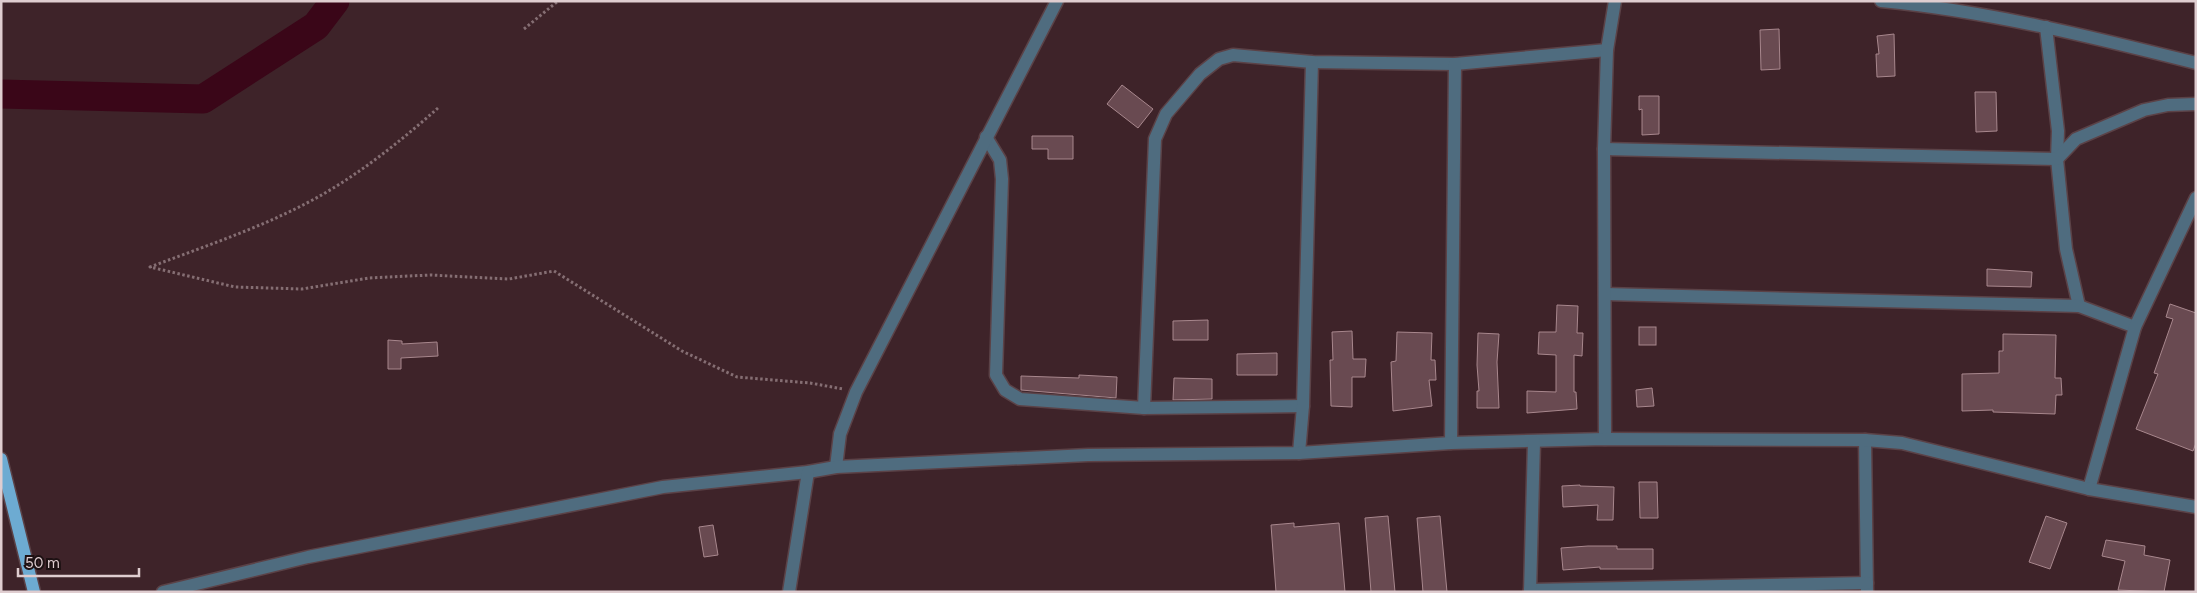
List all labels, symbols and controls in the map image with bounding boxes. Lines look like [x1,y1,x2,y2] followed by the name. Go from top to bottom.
[18,546,139,578] scale bar
[25,554,60,572] text: 50 m

